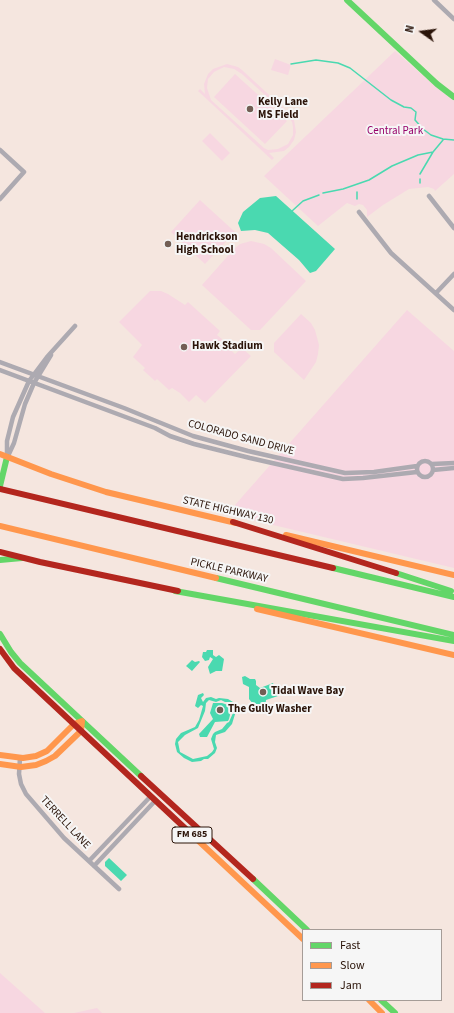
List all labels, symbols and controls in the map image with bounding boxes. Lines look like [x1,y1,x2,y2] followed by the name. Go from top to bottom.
[402,12,442,52] north arrow
[402,24,418,34] text: N
[258,96,308,122] place label: Kelly Lane MS Field
[245,104,255,114] marker: Kelly Lane MS Field
[367,125,423,139] park label: Central Park
[176,231,238,257] place label: Hendrickson High School
[163,239,173,249] marker: Hendrickson High School
[192,340,263,354] place label: Hawk Stadium
[179,342,189,352] marker: Hawk Stadium
[186,417,296,459] street label: COLORADO SAND DRIVE
[181,494,275,528] street label: STATE HIGHWAY 130
[189,556,269,586] street label: PICKLE PARKWAY
[271,685,344,699] place label: Tidal Wave Bay
[258,687,268,697] marker: Tidal Wave Bay
[228,703,312,717] place label: The Gully Washer
[215,705,225,715] marker: The Gully Washer
[37,794,93,852] street label: TERRELL LANE
[172,827,212,843] road number: FM 685
[302,929,442,1001] legend
[340,937,360,954] text: Fast
[340,957,365,974] text: Slow
[340,977,362,994] text: Jam

